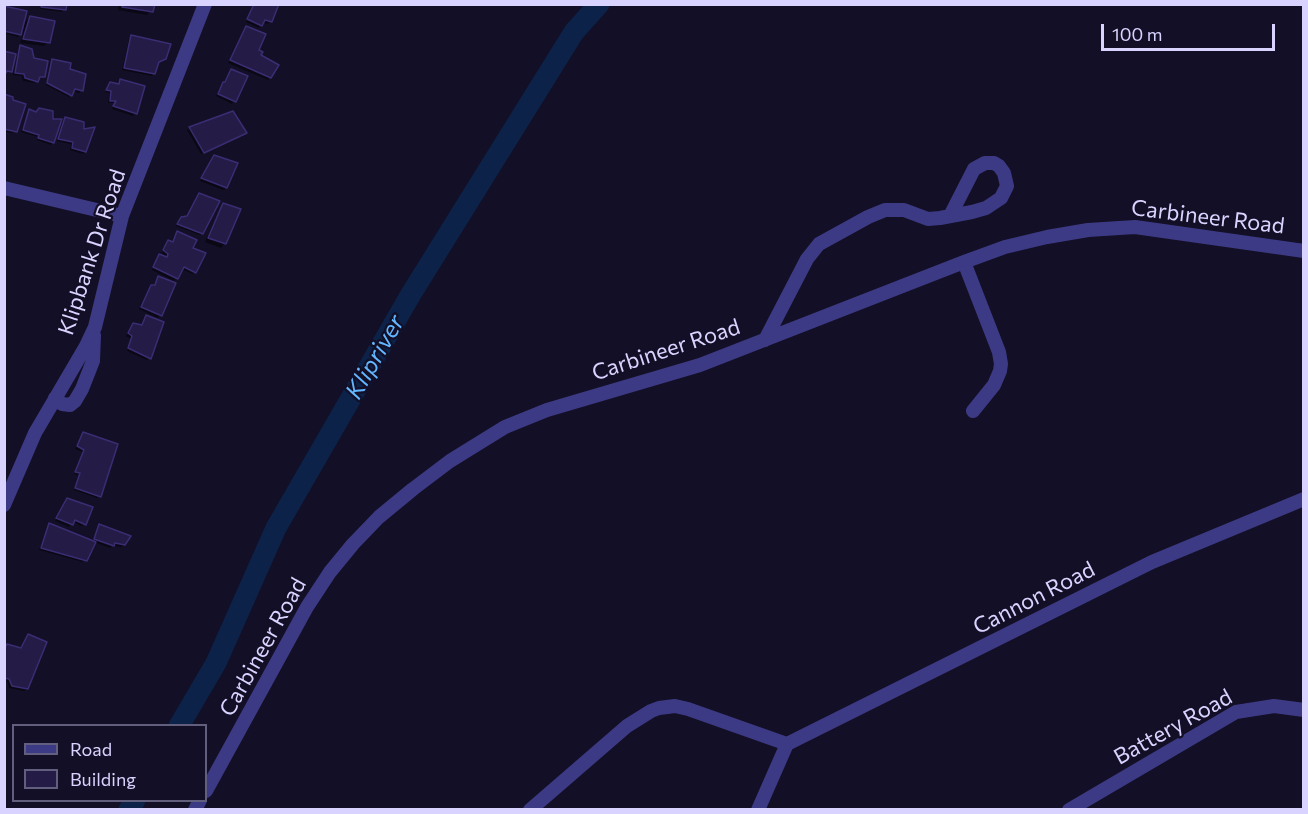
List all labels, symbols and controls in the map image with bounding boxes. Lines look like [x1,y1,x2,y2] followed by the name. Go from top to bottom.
[1104,12,1278,50] scale bar
[1112,23,1162,45] text: 100 m
[53,166,131,338] street label: Klipbank Dr Road
[1130,195,1286,239] street label: Carbineer Road
[339,310,411,404] water label: Klipriver
[589,314,743,386] street label: Carbineer Road
[969,556,1099,640] street label: Cannon Road
[214,573,312,721] street label: Carbineer Road
[1109,684,1237,770] street label: Battery Road
[12,724,207,802] legend
[70,738,112,760] text: Road
[70,768,136,790] text: Building

